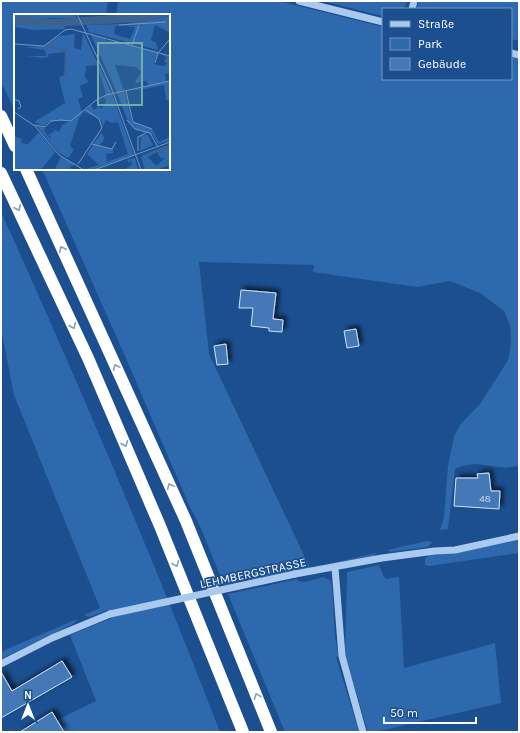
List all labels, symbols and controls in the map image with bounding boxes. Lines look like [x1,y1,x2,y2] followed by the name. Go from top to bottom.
[382,8,512,80] legend
[14,14,170,170] inset map
[418,17,454,31] text: Straße
[418,37,443,51] text: Park
[418,57,466,71] text: Gebäude
[13,204,21,211] one-way arrow
[59,246,67,253] one-way arrow
[68,321,76,329] one-way arrow
[113,364,121,372] one-way arrow
[121,441,129,448] one-way arrow
[167,482,175,490] one-way arrow
[479,493,491,505] house number: 48
[198,555,308,591] street label: LEHMBERGSTRASSE
[171,561,179,568] one-way arrow
[8,685,48,725] north arrow
[24,689,32,702] text: N
[253,692,261,699] one-way arrow
[384,699,476,725] scale bar
[390,706,418,720] text: 50 m

